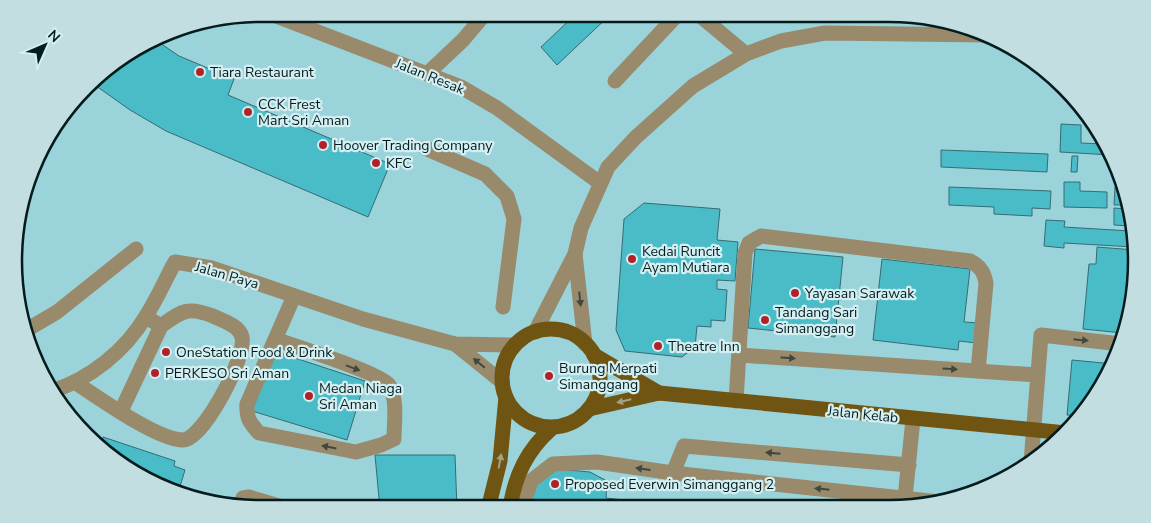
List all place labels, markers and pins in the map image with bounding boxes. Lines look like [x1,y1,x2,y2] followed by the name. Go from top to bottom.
[210,63,314,82] place label: Tiara Restaurant
[194,66,206,78] marker: Tiara Restaurant
[258,95,349,130] place label: CCK Frest Mart Sri Aman
[242,106,254,118] marker: CCK Frest Mart Sri Aman
[333,136,493,155] place label: Hoover Trading Company
[317,139,329,151] marker: Hoover Trading Company
[386,154,412,173] place label: KFC
[370,157,382,169] marker: KFC
[642,242,730,277] place label: Kedai Runcit Ayam Mutiara
[626,253,638,265] marker: Kedai Runcit Ayam Mutiara
[804,284,915,303] place label: Yayasan Sarawak
[789,287,801,299] marker: Yayasan Sarawak
[775,303,857,338] place label: Tandang Sari Simanggang
[759,314,771,326] marker: Tandang Sari Simanggang
[668,337,740,356] place label: Theatre Inn
[652,340,664,352] marker: Theatre Inn
[176,343,333,362] place label: OneStation Food & Drink
[160,346,172,358] marker: OneStation Food & Drink
[559,359,657,394] place label: Burung Merpati Simanggang
[165,364,289,383] place label: PERKESO Sri Aman
[149,367,161,379] marker: PERKESO Sri Aman
[543,370,555,382] marker: Burung Merpati Simanggang
[319,379,402,414] place label: Medan Niaga Sri Aman
[303,390,315,402] marker: Medan Niaga Sri Aman
[565,475,774,494] place label: Proposed Everwin Simanggang 2
[549,478,561,490] marker: Proposed Everwin Simanggang 2

